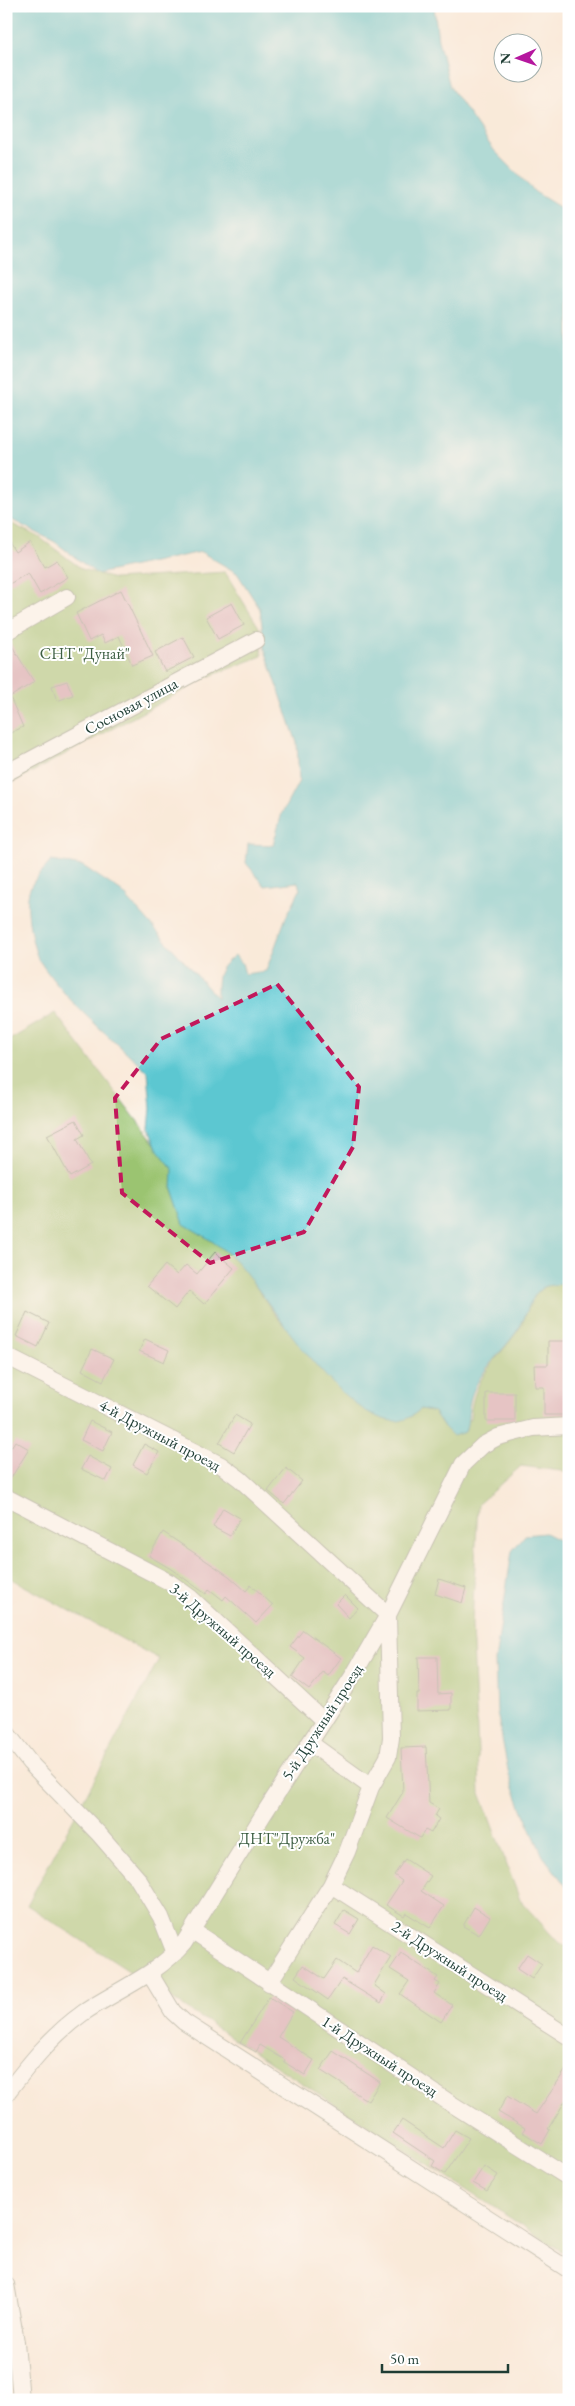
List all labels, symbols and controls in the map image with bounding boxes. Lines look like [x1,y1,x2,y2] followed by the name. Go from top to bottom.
[492,32,542,82] north arrow
[496,52,514,64] text: N
[40,643,130,664] park label: СНТ "Дунай"
[81,672,182,739] street label: Сосновая улица
[96,1394,225,1476] street label: 4-й Дружный проезд
[165,1578,281,1683] street label: 3-й Дружный проезд
[277,1659,368,1784] street label: 5-й Дружный проезд
[239,1828,335,1849] park label: ДНТ"Дружба"
[388,1916,513,2007] street label: 2-й Дружный проезд
[318,2011,443,2102] street label: 1-й Дружный проезд
[382,2341,509,2373] scale bar
[390,2349,419,2368] text: 50 m

